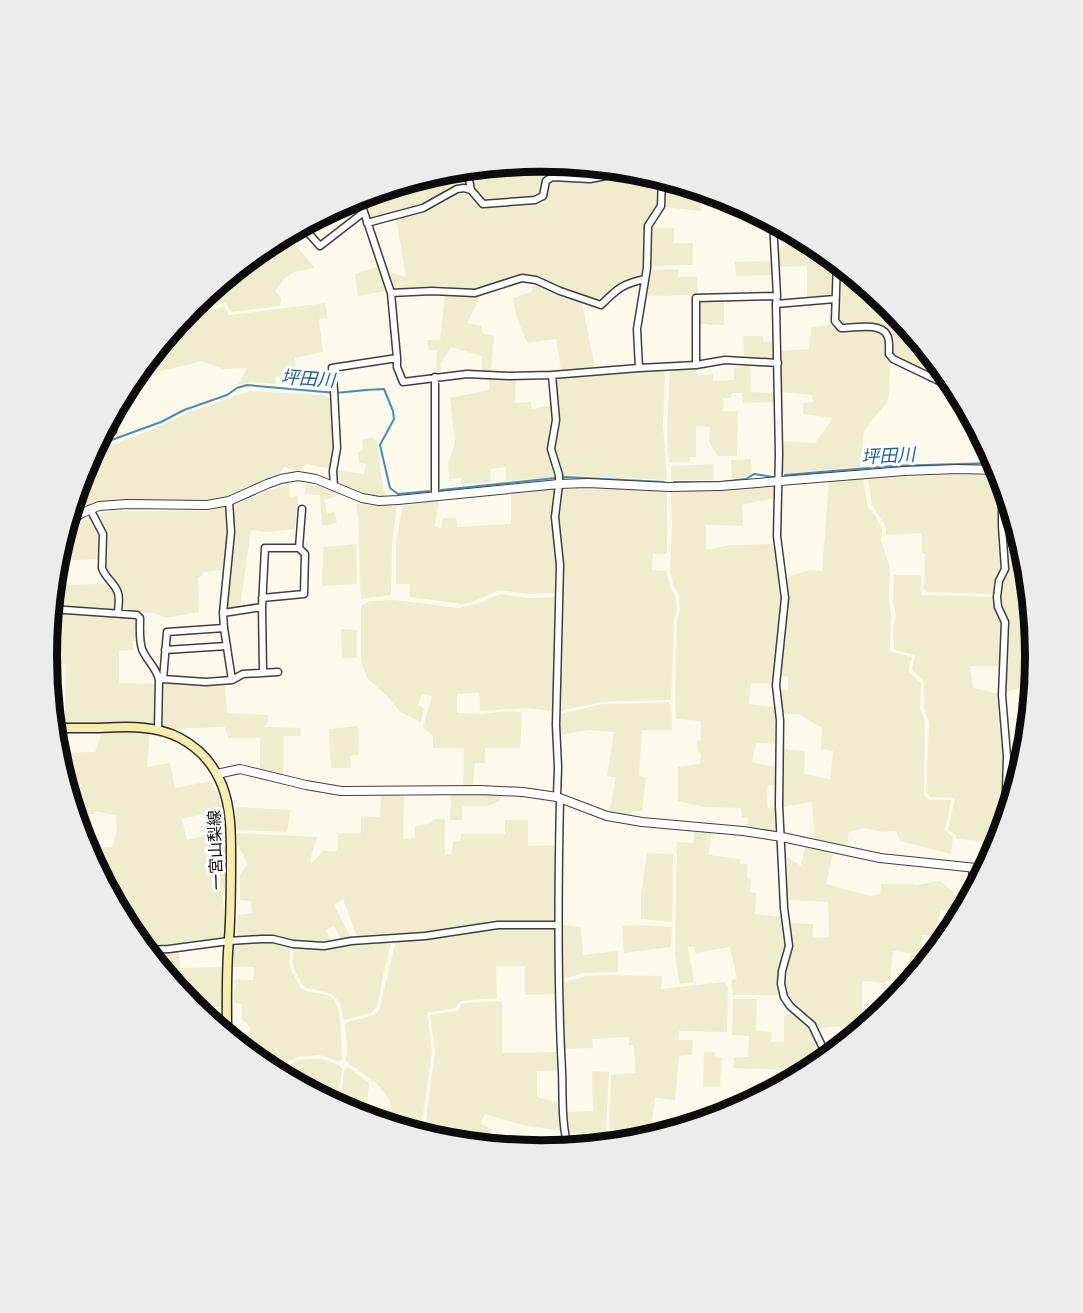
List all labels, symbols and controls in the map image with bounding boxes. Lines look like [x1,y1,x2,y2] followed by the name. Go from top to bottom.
[280,362,338,392] water label: 坪田川
[860,440,918,468] water label: 坪田川
[201,810,227,890] street label: 一宮山梨線

